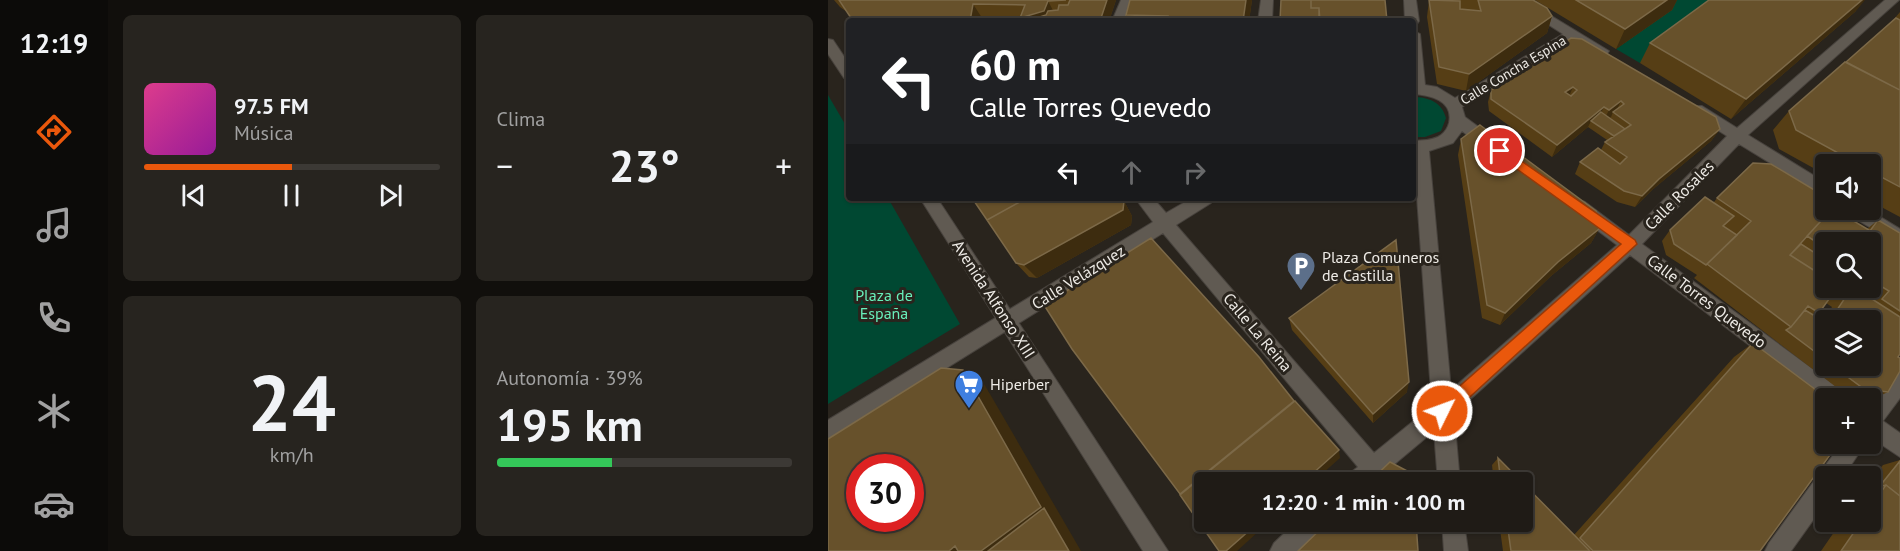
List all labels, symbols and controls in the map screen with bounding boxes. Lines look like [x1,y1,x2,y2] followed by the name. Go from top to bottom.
[20,26,88,60] text: 12:19
[1457,31,1569,109] street label: Calle Concha Espina
[969,37,1061,92] text: 60 m
[870,42,948,120] icon: left
[969,90,1211,124] text: Calle Torres Quevedo
[234,92,309,120] text: 97.5 FM
[497,106,545,132] text: Clima
[33,111,75,153] icon: directions
[234,120,293,146] text: Música
[1474,125,1525,176] pin
[1483,134,1516,167] icon: arrive
[609,136,680,194] text: 23°
[497,144,513,187] text: −
[775,144,792,187] text: +
[1815,154,1881,532] map controls
[1815,154,1881,220] button: sound
[1052,156,1085,189] icon: left
[1115,156,1148,189] icon: ahead
[1178,156,1211,189] icon: right
[1640,156,1718,234] street label: Calle Rosales
[177,179,210,212] icon: previous
[275,179,308,212] icon: pause
[374,179,407,212] icon: next
[33,204,75,246] icon: music
[1815,232,1881,298] button: search
[948,236,1040,362] street label: Avenida Alfonso XIII
[1028,240,1128,314] street label: Calle Velázquez
[1322,247,1440,285] place label: Plaza Comuneros de Castilla
[1285,250,1317,292] parking icon: Plaza Comuneros de Castilla
[1644,250,1770,352] street label: Calle Torres Quevedo
[855,285,913,323] park label: Plaza de España
[1219,289,1297,375] street label: Calle La Reina
[33,297,75,339] icon: phone
[1815,310,1881,376] button: layers
[248,352,336,453] text: 24
[497,365,643,391] text: Autonomía · 39%
[953,368,985,410] supermarket icon: Hiperber
[990,374,1050,394] place label: Hiperber
[1410,379,1474,443] position arrow
[1815,388,1881,454] button: +
[33,390,75,432] icon: climate
[497,395,643,453] text: 195 km
[270,442,314,468] text: km/h
[846,454,924,532] speed limit sign: 30
[1815,466,1881,532] button: −
[33,483,75,525] icon: car
[1262,488,1465,516] text: 12:20 · 1 min · 100 m

